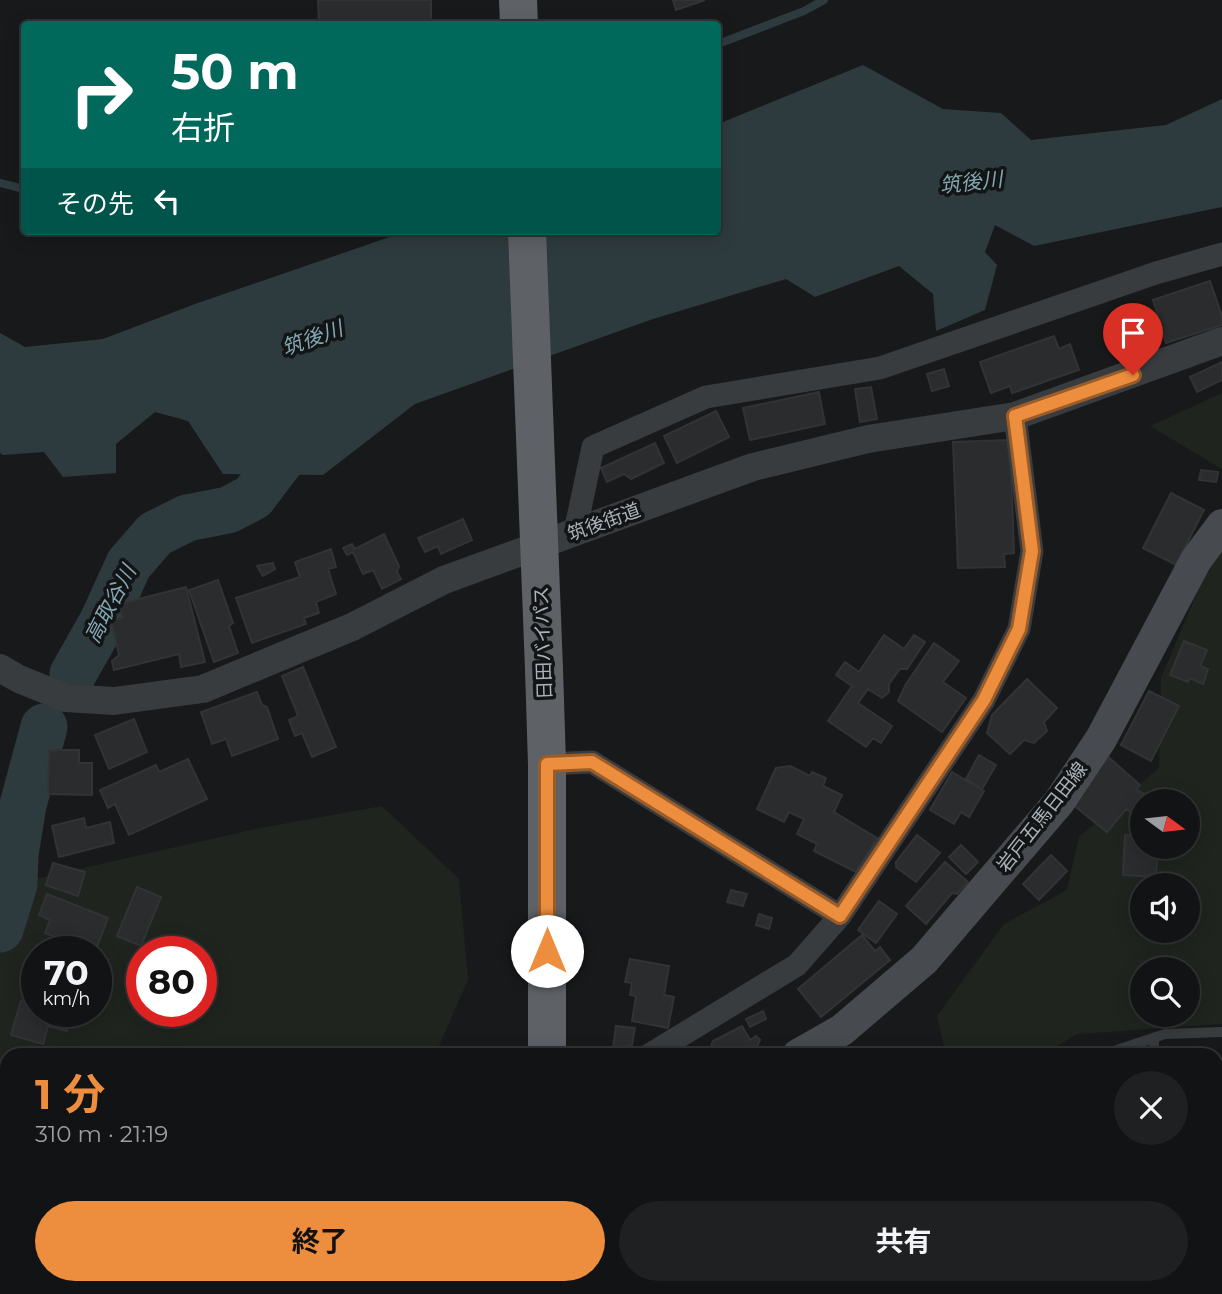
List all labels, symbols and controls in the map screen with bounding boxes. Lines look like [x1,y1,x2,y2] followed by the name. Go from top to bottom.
[171,42,299,101] text: 50 m
[56,49,147,140] icon: right
[171,108,235,147] text: 右折
[938,166,1006,198] water label: 筑後川
[148,182,186,220] icon: left
[56,188,134,220] text: その先
[1103,303,1163,375] pin
[1114,314,1152,352] icon: arrive
[278,315,348,361] water label: 筑後川
[564,498,644,546] street label: 筑後街道
[79,559,142,647] water label: 高取谷川
[530,586,556,700] street label: 日田バイパス
[992,758,1092,876] street label: 岩戸五馬日田線
[1130,789,1200,859] north arrow
[1130,789,1200,1027] map controls
[1130,873,1200,943] button: sound
[510,914,584,988] position arrow
[126,936,217,1027] speed limit sign: 80
[44,951,89,994] text: 70
[1130,957,1200,1027] button: search
[42,988,91,1010] text: km/h
[35,1068,105,1120] text: 1 分
[1114,1071,1188,1145] button: close
[35,1120,168,1148] text: 310 m · 21:19
[35,1201,605,1281] button: 終了
[619,1201,1188,1281] button: 共有

